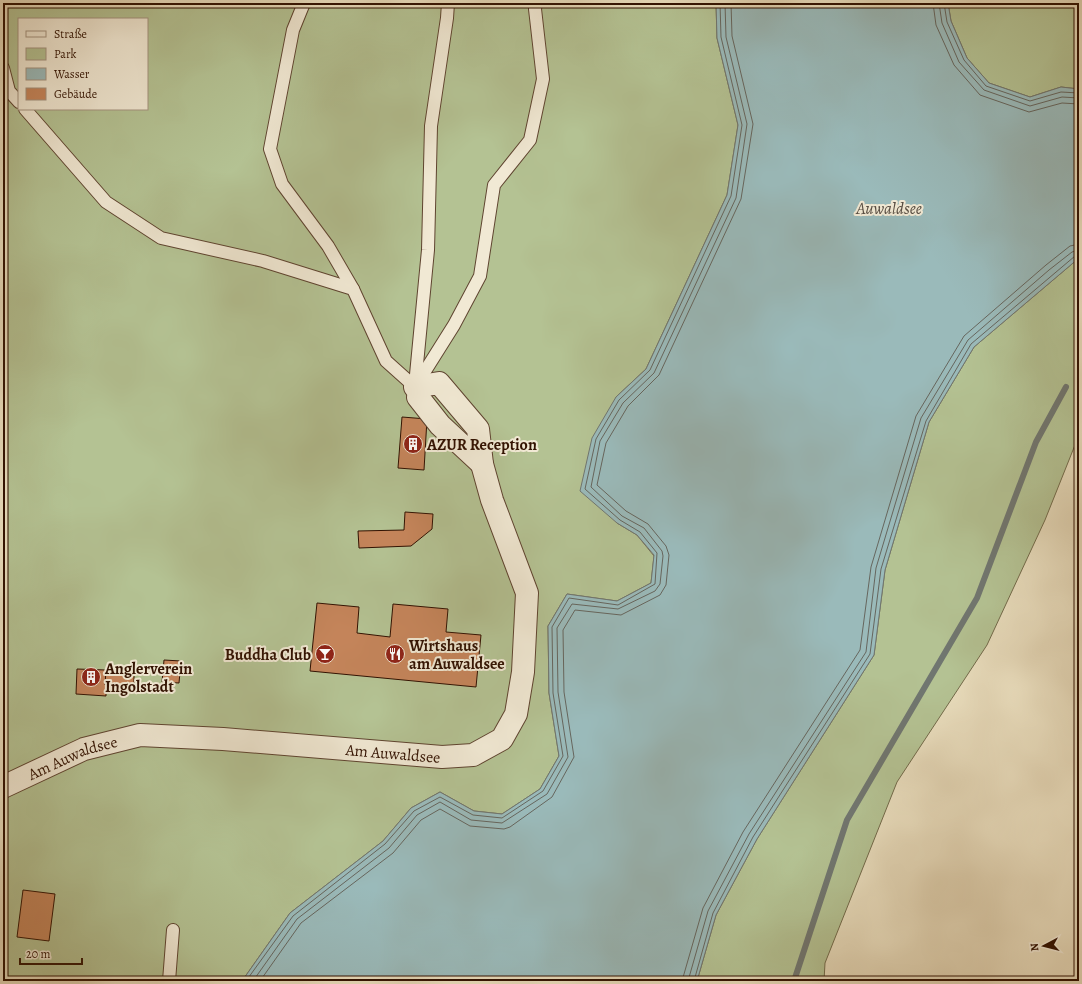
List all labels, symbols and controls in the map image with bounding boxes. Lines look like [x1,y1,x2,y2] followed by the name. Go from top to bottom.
[18,18,148,110] legend
[54,26,87,42] text: Straße
[54,46,77,62] text: Park
[53,66,90,82] text: Wasser
[54,86,97,102] text: Gebäude
[855,197,922,220] water label: Auwaldsee
[402,433,424,455] building icon: AZUR Reception
[426,434,537,456] place label: AZUR Reception
[408,635,505,675] place label: Wirtshaus am Auwaldsee
[314,643,336,665] bar icon: Buddha Club
[384,643,406,665] restaurant icon: Wirtshaus am Auwaldsee
[225,644,311,666] place label: Buddha Club
[104,658,192,698] place label: Anglerverein Ingolstadt
[80,666,102,688] building icon: Anglerverein Ingolstadt
[24,731,120,786] street label: Am Auwaldsee
[344,739,441,769] street label: Am Auwaldsee
[1024,926,1064,966] north arrow
[20,940,82,966] scale bar
[1027,942,1043,952] text: N
[26,946,50,962] text: 20 m

